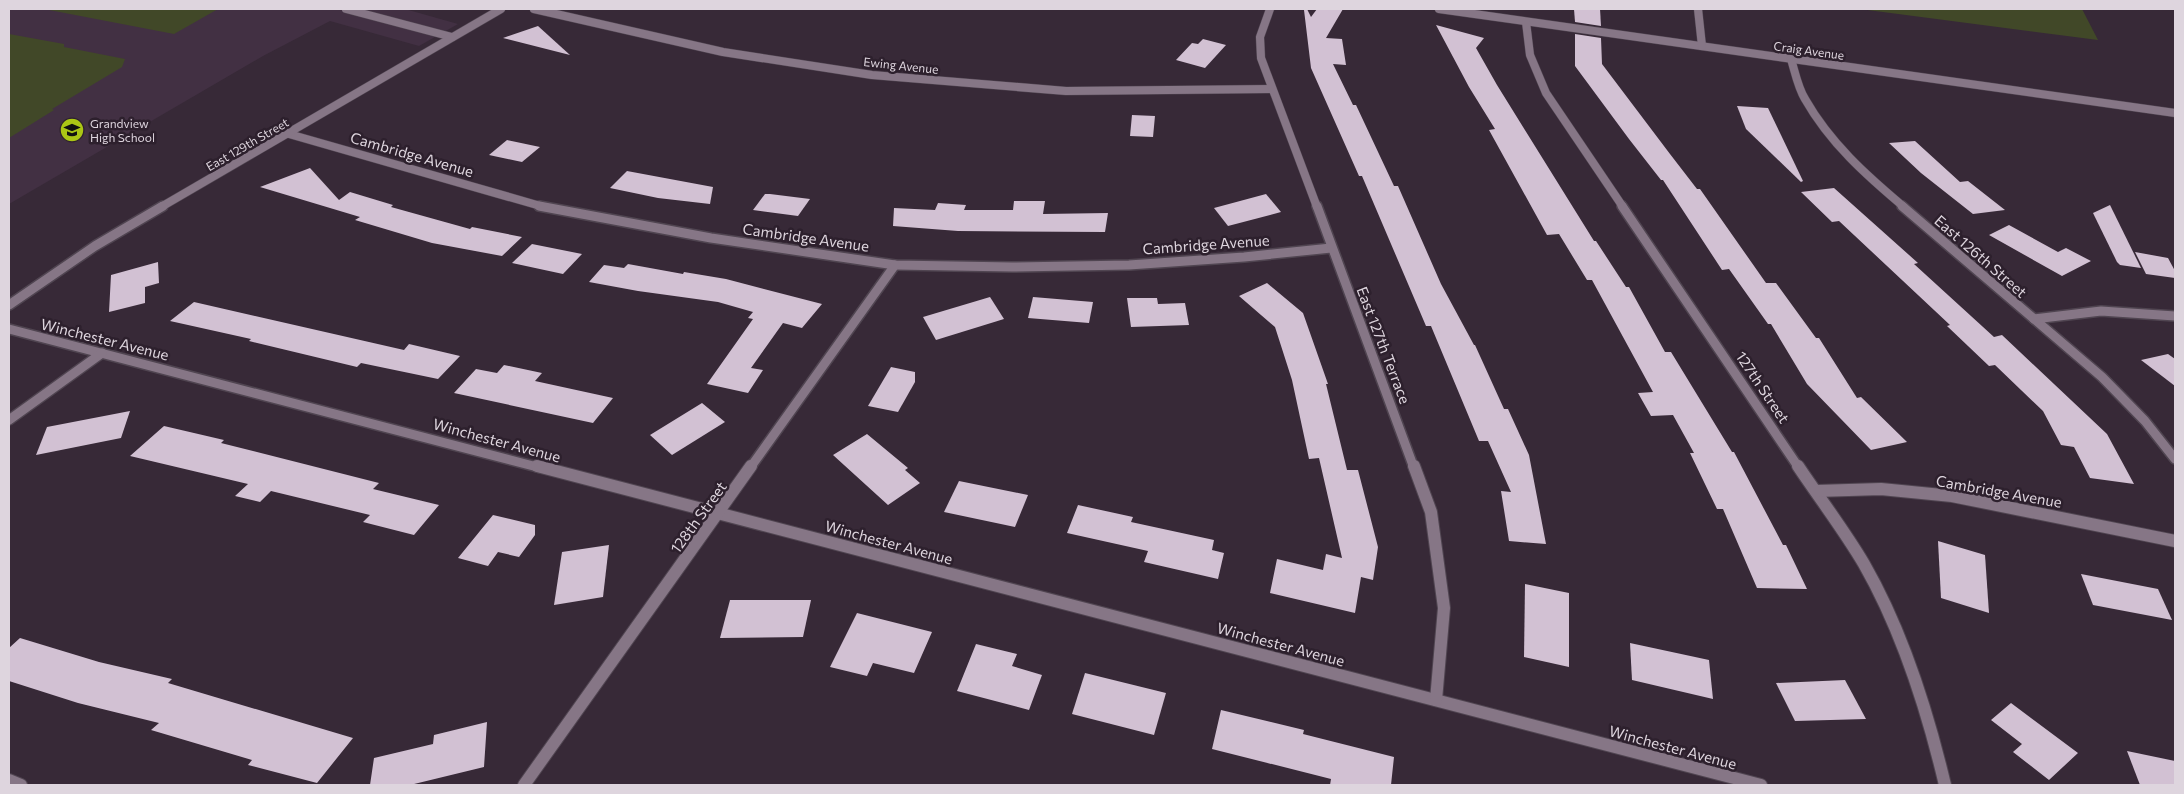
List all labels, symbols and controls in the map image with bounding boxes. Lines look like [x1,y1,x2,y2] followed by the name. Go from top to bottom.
[1773,38,1845,62] street label: Craig Avenue
[863,54,939,76] street label: Ewing Avenue
[203,115,291,173] street label: East 129th Street
[90,116,155,144] place label: Grandview High School
[59,117,85,143] school or university icon: Grandview High School
[348,128,476,180] street label: Cambridge Avenue
[1931,211,2031,301] street label: East 126th Street
[742,219,870,255] street label: Cambridge Avenue
[1142,231,1270,257] street label: Cambridge Avenue
[1353,284,1415,406] street label: East 127th Terrace
[39,314,171,364] street label: Winchester Avenue
[1732,348,1794,426] street label: 127th Street
[431,414,563,466] street label: Winchester Avenue
[1935,471,2063,511] street label: Cambridge Avenue
[666,478,730,556] street label: 128th Street
[823,516,955,568] street label: Winchester Avenue
[1215,618,1347,670] street label: Winchester Avenue
[1607,721,1739,773] street label: Winchester Avenue

